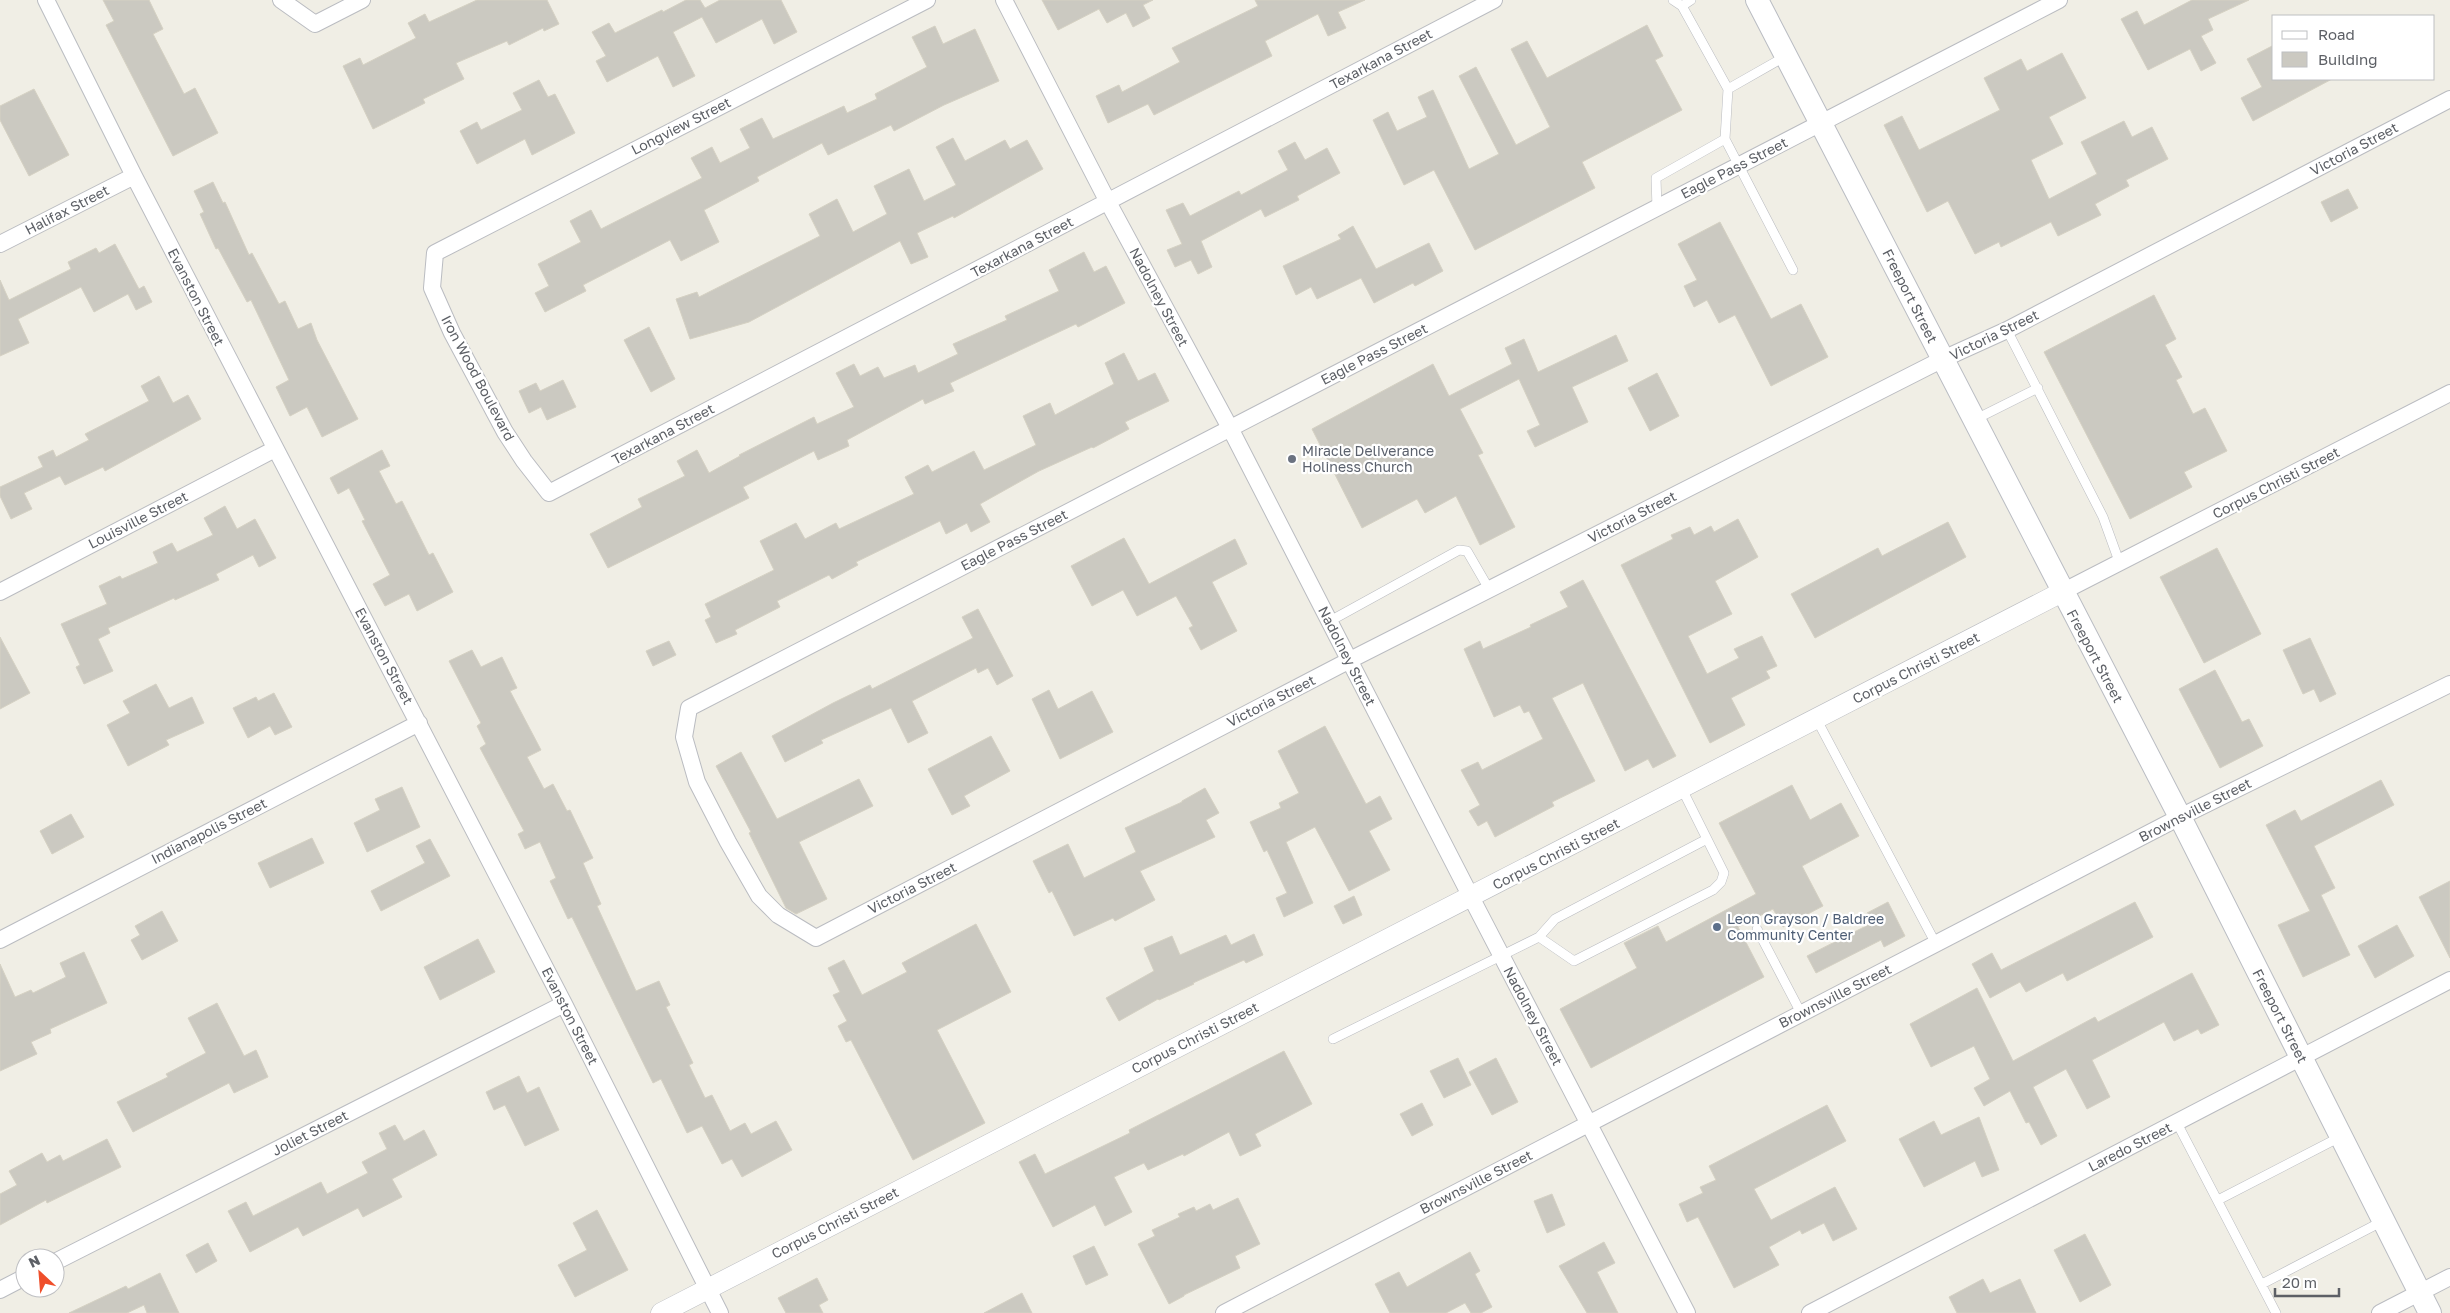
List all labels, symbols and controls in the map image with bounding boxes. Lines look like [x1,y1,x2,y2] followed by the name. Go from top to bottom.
[2272,15,2435,80] legend
[1327,24,1435,93] street label: Texarkana Street
[2318,25,2355,43] text: Road
[2318,50,2378,68] text: Building
[628,93,733,158] street label: Longview Street
[2307,118,2401,179] street label: Victoria Street
[1678,133,1790,202] street label: Eagle Pass Street
[22,181,112,238] street label: Halifax Street
[968,212,1076,281] street label: Texarkana Street
[165,245,228,348] street label: Evanston Street
[1126,245,1193,349] street label: Nadolney Street
[1879,246,1941,346] street label: Freeport Street
[1947,306,2041,363] street label: Victoria Street
[438,312,519,443] street label: Iron Wood Boulevard
[1318,319,1430,388] street label: Eagle Pass Street
[609,399,717,468] street label: Texarkana Street
[1302,442,1434,475] place label: Miracle Deliverance Holiness Church
[2209,443,2342,522] street label: Corpus Christi Street
[1286,453,1298,465] marker: Miracle Deliverance Holiness Church
[85,487,190,552] street label: Louisville Street
[1585,487,1679,546] street label: Victoria Street
[958,505,1070,574] street label: Eagle Pass Street
[1315,603,1380,708] street label: Nadolney Street
[352,604,417,707] street label: Evanston Street
[2064,606,2127,705] street label: Freeport Street
[1849,628,1982,707] street label: Corpus Christi Street
[1224,671,1318,730] street label: Victoria Street
[2136,774,2254,845] street label: Brownsville Street
[148,794,269,867] street label: Indianapolis Street
[1489,814,1622,893] street label: Corpus Christi Street
[865,858,959,917] street label: Victoria Street
[1727,910,1884,943] place label: Leon Grayson / Baldree Community Center
[1711,921,1723,933] marker: Leon Grayson / Baldree Community Center
[1776,960,1894,1031] street label: Brownsville Street
[539,964,602,1067] street label: Evanston Street
[1500,964,1567,1068] street label: Nadolney Street
[2249,966,2311,1066] street label: Freeport Street
[1128,998,1261,1077] street label: Corpus Christi Street
[269,1106,351,1159] street label: Joliet Street
[2085,1118,2174,1175] street label: Laredo Street
[1417,1146,1535,1217] street label: Brownsville Street
[768,1183,901,1262] street label: Corpus Christi Street
[15,1248,65,1298] north arrow
[26,1251,43,1271] text: N
[2275,1266,2339,1298] scale bar
[2282,1273,2317,1291] text: 20 m

